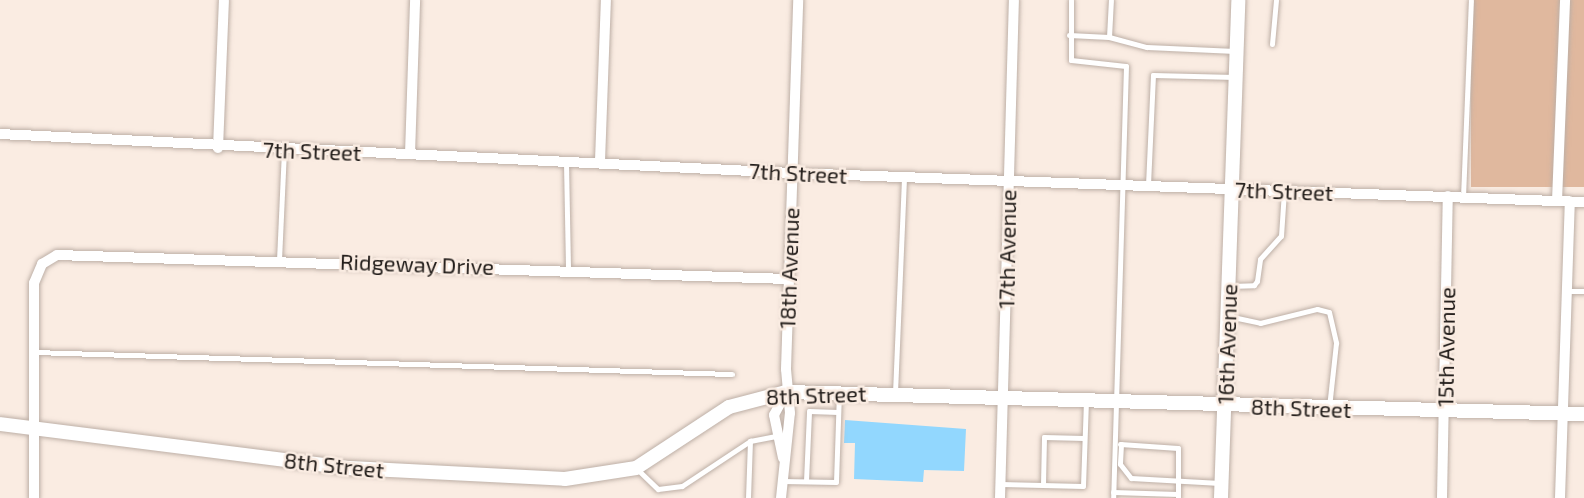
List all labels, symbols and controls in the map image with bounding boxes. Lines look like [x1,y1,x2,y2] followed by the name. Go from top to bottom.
[262,136,362,166] street label: 7th Street
[748,157,848,189] street label: 7th Street
[1234,176,1334,206] street label: 7th Street
[993,189,1021,309] street label: 17th Avenue
[774,207,804,329] street label: 18th Avenue
[339,248,495,280] street label: Ridgeway Drive
[1212,283,1242,405] street label: 16th Avenue
[1432,287,1460,407] street label: 15th Avenue
[765,380,867,410] street label: 8th Street
[1250,393,1352,423] street label: 8th Street
[283,447,385,483] street label: 8th Street

